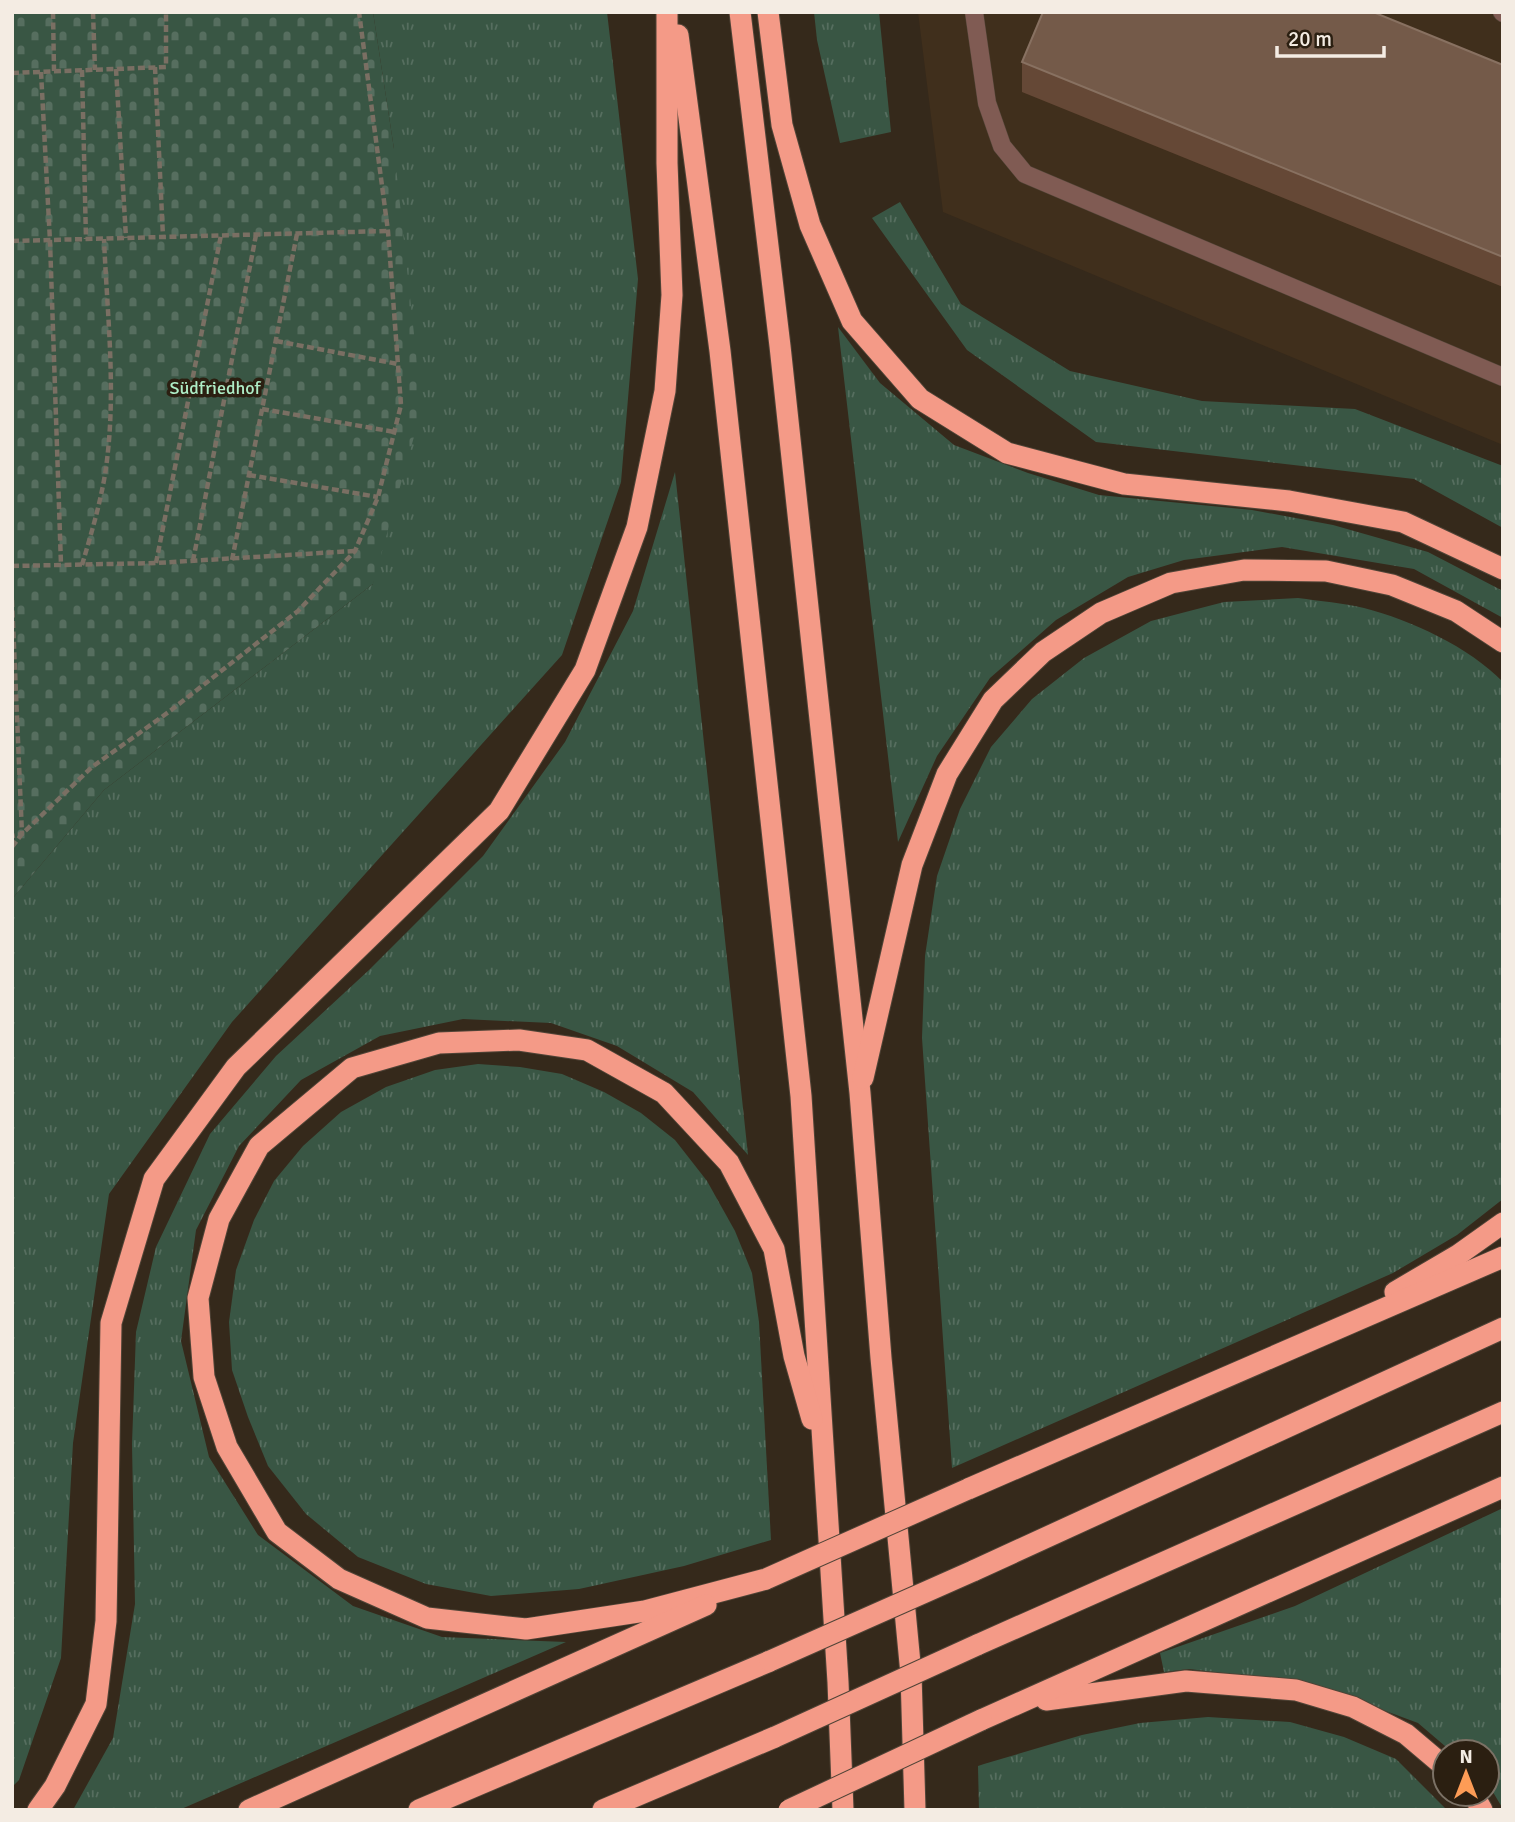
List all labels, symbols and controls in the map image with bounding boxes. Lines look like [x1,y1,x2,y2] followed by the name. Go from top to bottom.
[1277,14,1384,58] scale bar
[1288,26,1332,52] text: 20 m
[169,377,262,399] park label: Südfriedhof
[1431,1738,1501,1808] north arrow
[1459,1745,1473,1769] text: N

